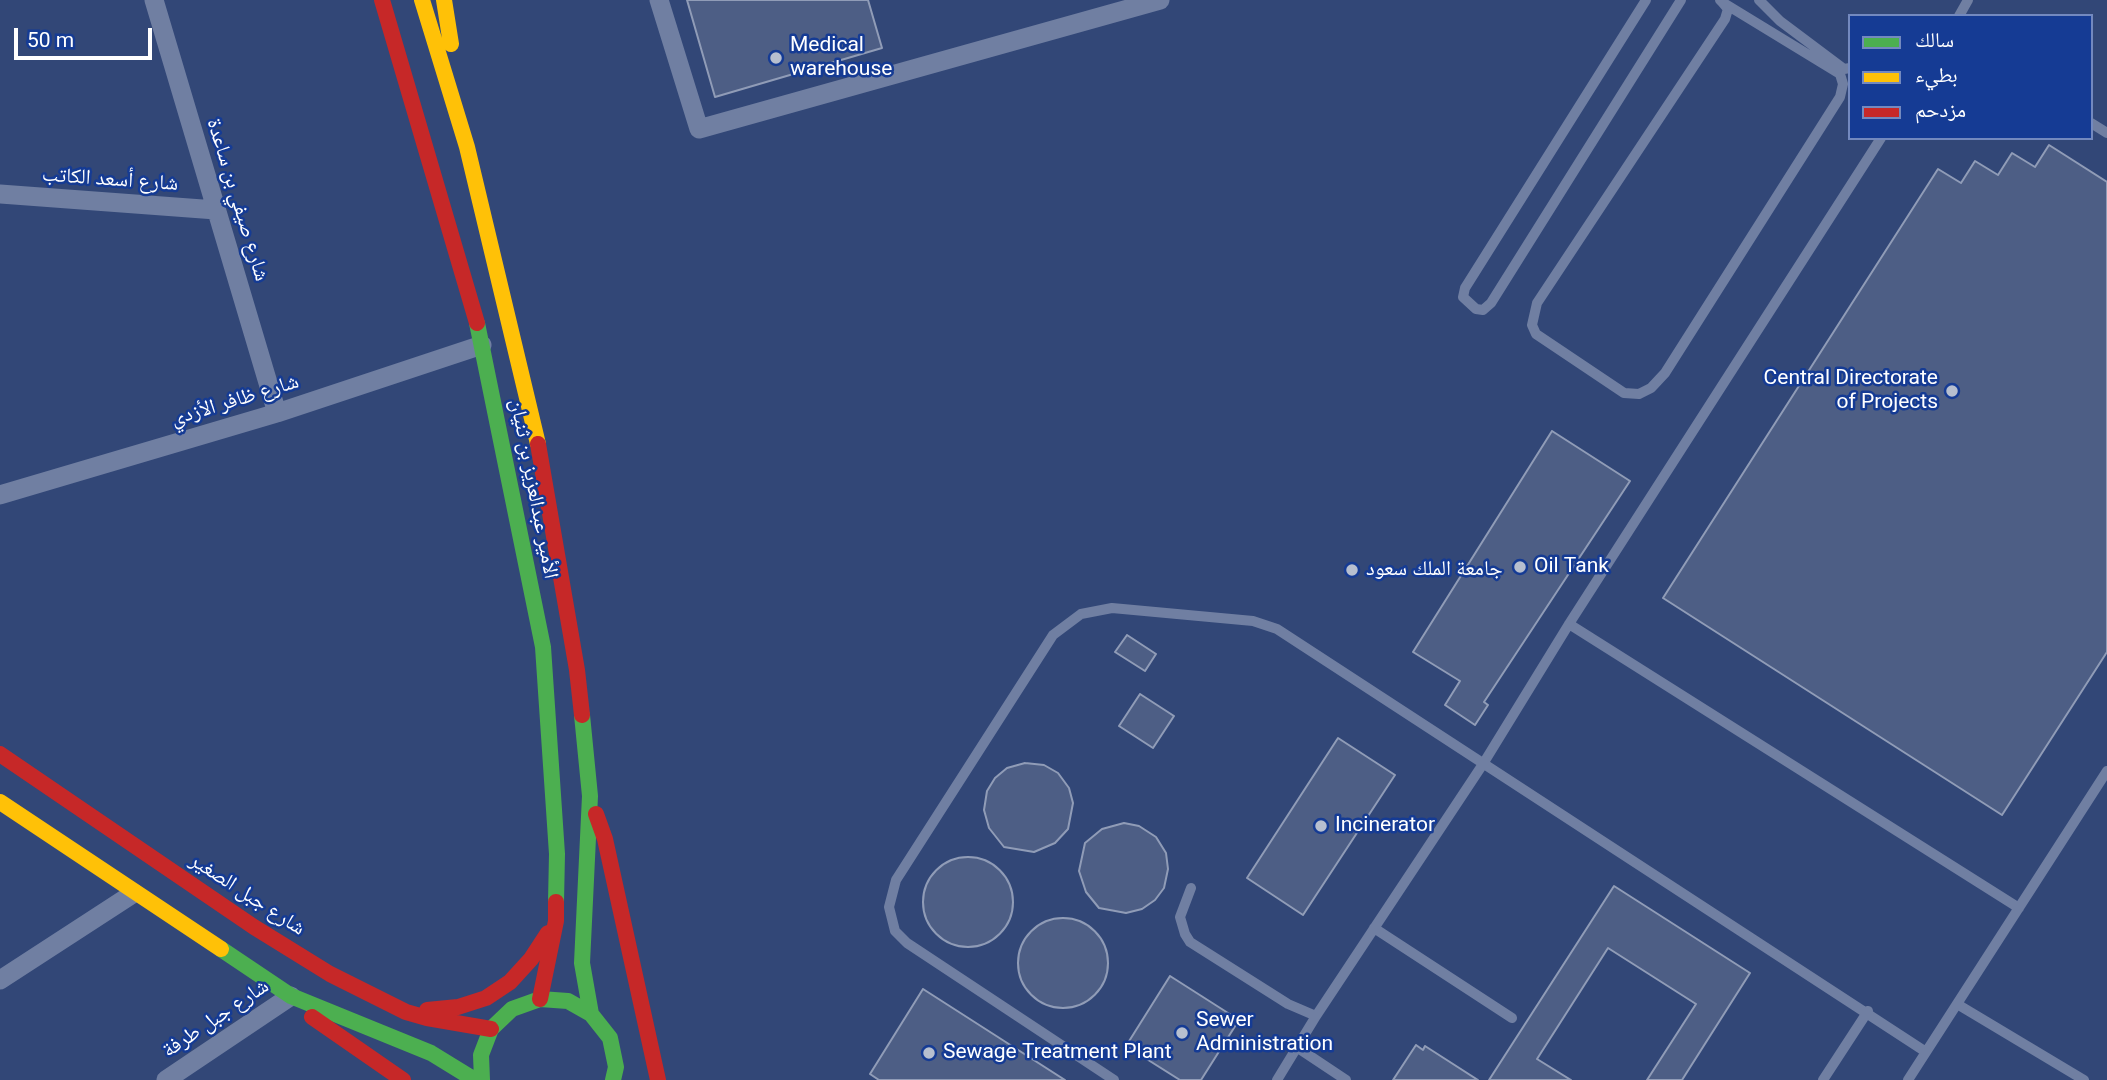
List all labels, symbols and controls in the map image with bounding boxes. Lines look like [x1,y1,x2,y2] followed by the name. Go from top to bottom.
[18,14,156,58] scale bar
[1848,14,2093,140] legend
[27,28,74,52] text: 50 m
[1915,28,1954,52] text: سالك
[790,33,892,83] place label: Medical warehouse
[768,50,784,66] marker: Medical warehouse
[1915,63,1958,87] text: بطيء
[1915,98,1966,122] text: مزدحم
[200,116,274,284] street label: شارع صيفي بن ساعدة
[41,163,179,197] street label: شارع أسعد الكاتب
[1764,366,1938,416] place label: Central Directorate of Projects
[168,370,302,432] street label: شارع ظافر الأزدي
[1944,383,1960,399] marker: Central Directorate of Projects
[503,397,563,581] street label: الأمير عبدالعزيز بن ثنيان
[1534,554,1609,580] place label: Oil Tank
[1366,557,1503,583] place label: جامعة الملك سعود
[1512,559,1528,575] marker: Oil Tank
[1344,562,1360,578] marker: جامعة الملك سعود
[1335,813,1435,839] place label: Incinerator
[1313,818,1329,834] marker: Incinerator
[184,848,310,942] street label: شارع جبل الصغير
[158,974,274,1064] street label: شارع جبل طرفة
[1196,1008,1333,1058] place label: Sewer Administration
[1174,1025,1190,1041] marker: Sewer Administration
[943,1040,1172,1066] place label: Sewage Treatment Plant
[921,1045,937,1061] marker: Sewage Treatment Plant

